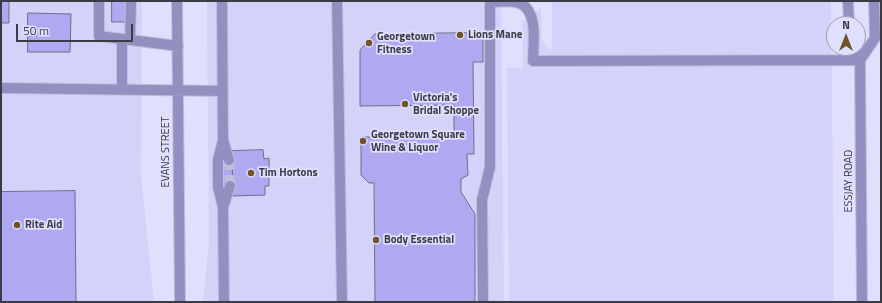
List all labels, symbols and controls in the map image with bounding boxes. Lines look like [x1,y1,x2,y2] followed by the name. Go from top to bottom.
[18,16,135,42] scale bar
[826,16,866,56] north arrow
[842,17,850,33] text: N
[23,21,49,40] text: 50 m
[468,28,522,42] place label: Lions Mane
[377,30,435,56] place label: Georgetown Fitness
[455,30,465,40] marker: Lions Mane
[364,38,374,48] marker: Georgetown Fitness
[413,91,479,117] place label: Victoria's Bridal Shoppe
[400,99,410,109] marker: Victoria's Bridal Shoppe
[159,116,173,188] street label: EVANS STREET
[371,128,465,154] place label: Georgetown Square Wine & Liquor
[358,136,368,146] marker: Georgetown Square Wine & Liquor
[842,150,856,212] street label: ESSJAY ROAD
[259,166,318,180] place label: Tim Hortons
[246,168,256,178] marker: Tim Hortons
[25,218,62,232] place label: Rite Aid
[12,220,22,230] marker: Rite Aid
[384,233,454,247] place label: Body Essential
[371,235,381,245] marker: Body Essential

